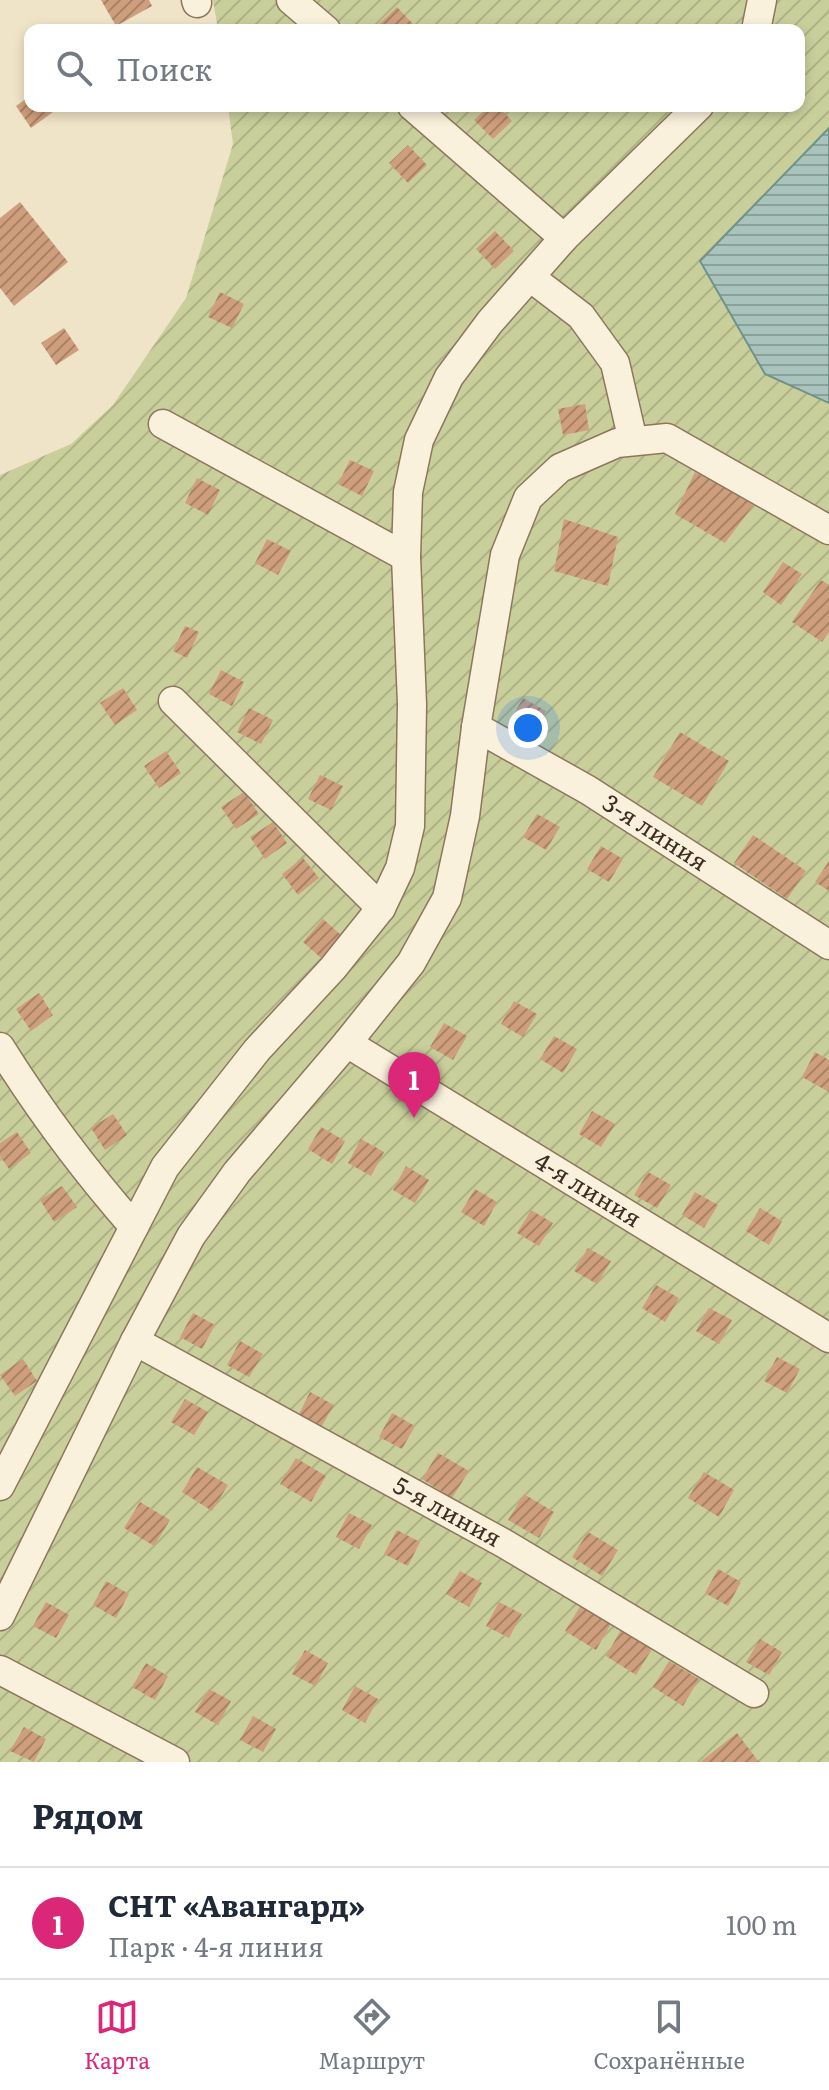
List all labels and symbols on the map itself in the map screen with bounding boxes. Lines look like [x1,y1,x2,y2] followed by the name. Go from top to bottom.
[508,708,548,748] your location
[597,784,716,878] street label: 3-я линия
[388,1052,440,1118] pin: 1
[529,1142,649,1234] street label: 4-я линия
[388,1466,509,1554] street label: 5-я линия

